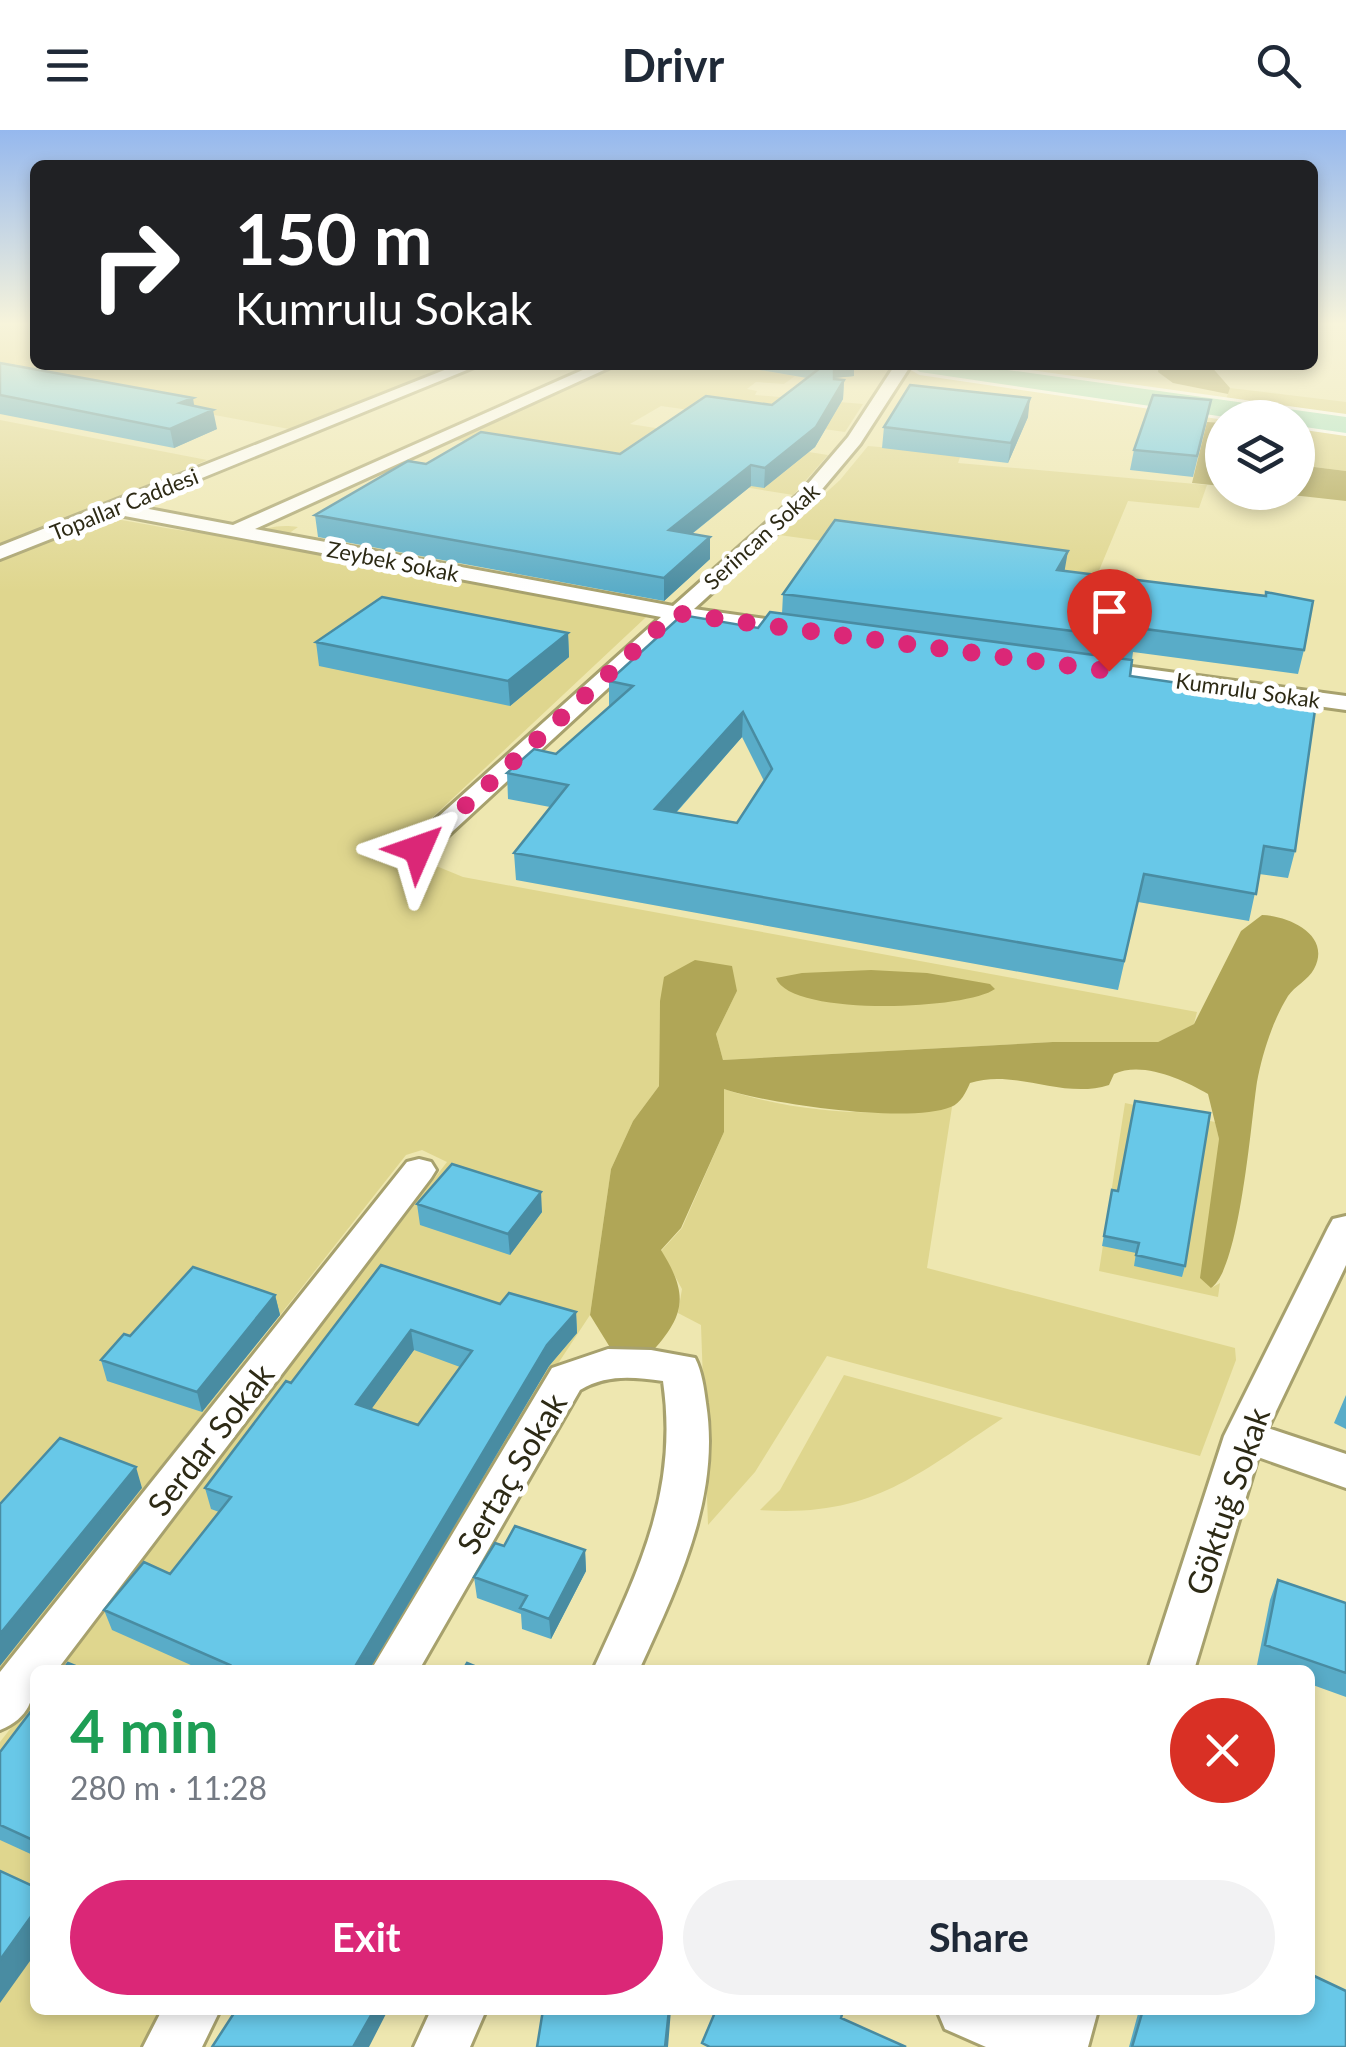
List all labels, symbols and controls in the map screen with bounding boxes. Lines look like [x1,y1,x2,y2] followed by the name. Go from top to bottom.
[40,38,95,93] icon: menu
[622,38,724,92] text: Drivr
[1251,38,1306,93] icon: search
[235,196,432,280] text: 150 m
[70,200,200,330] icon: right
[235,281,532,335] text: Kumrulu Sokak
[1205,400,1315,510] map controls
[1205,400,1315,510] button: layers
[46,462,202,546] street label: Topallar Caddesi
[698,477,825,595] street label: Serincan Sokak
[325,535,462,587] street label: Zeybek Sokak
[1067,569,1152,672] pin
[1082,584,1137,639] icon: arrive
[1174,667,1323,714] street label: Kumrulu Sokak
[366,797,470,901] position arrow
[139,1355,282,1523] street label: Serdar Sokak
[448,1385,575,1560] street label: Sertaç Sokak
[1177,1402,1278,1600] street label: Göktuğ Sokak
[70,1694,219,1766] text: 4 min
[1170,1698,1275,1803] button: close
[70,1768,267,1807] text: 280 m · 11:28
[70,1880,663,1995] button: Exit
[683,1880,1275,1995] button: Share

